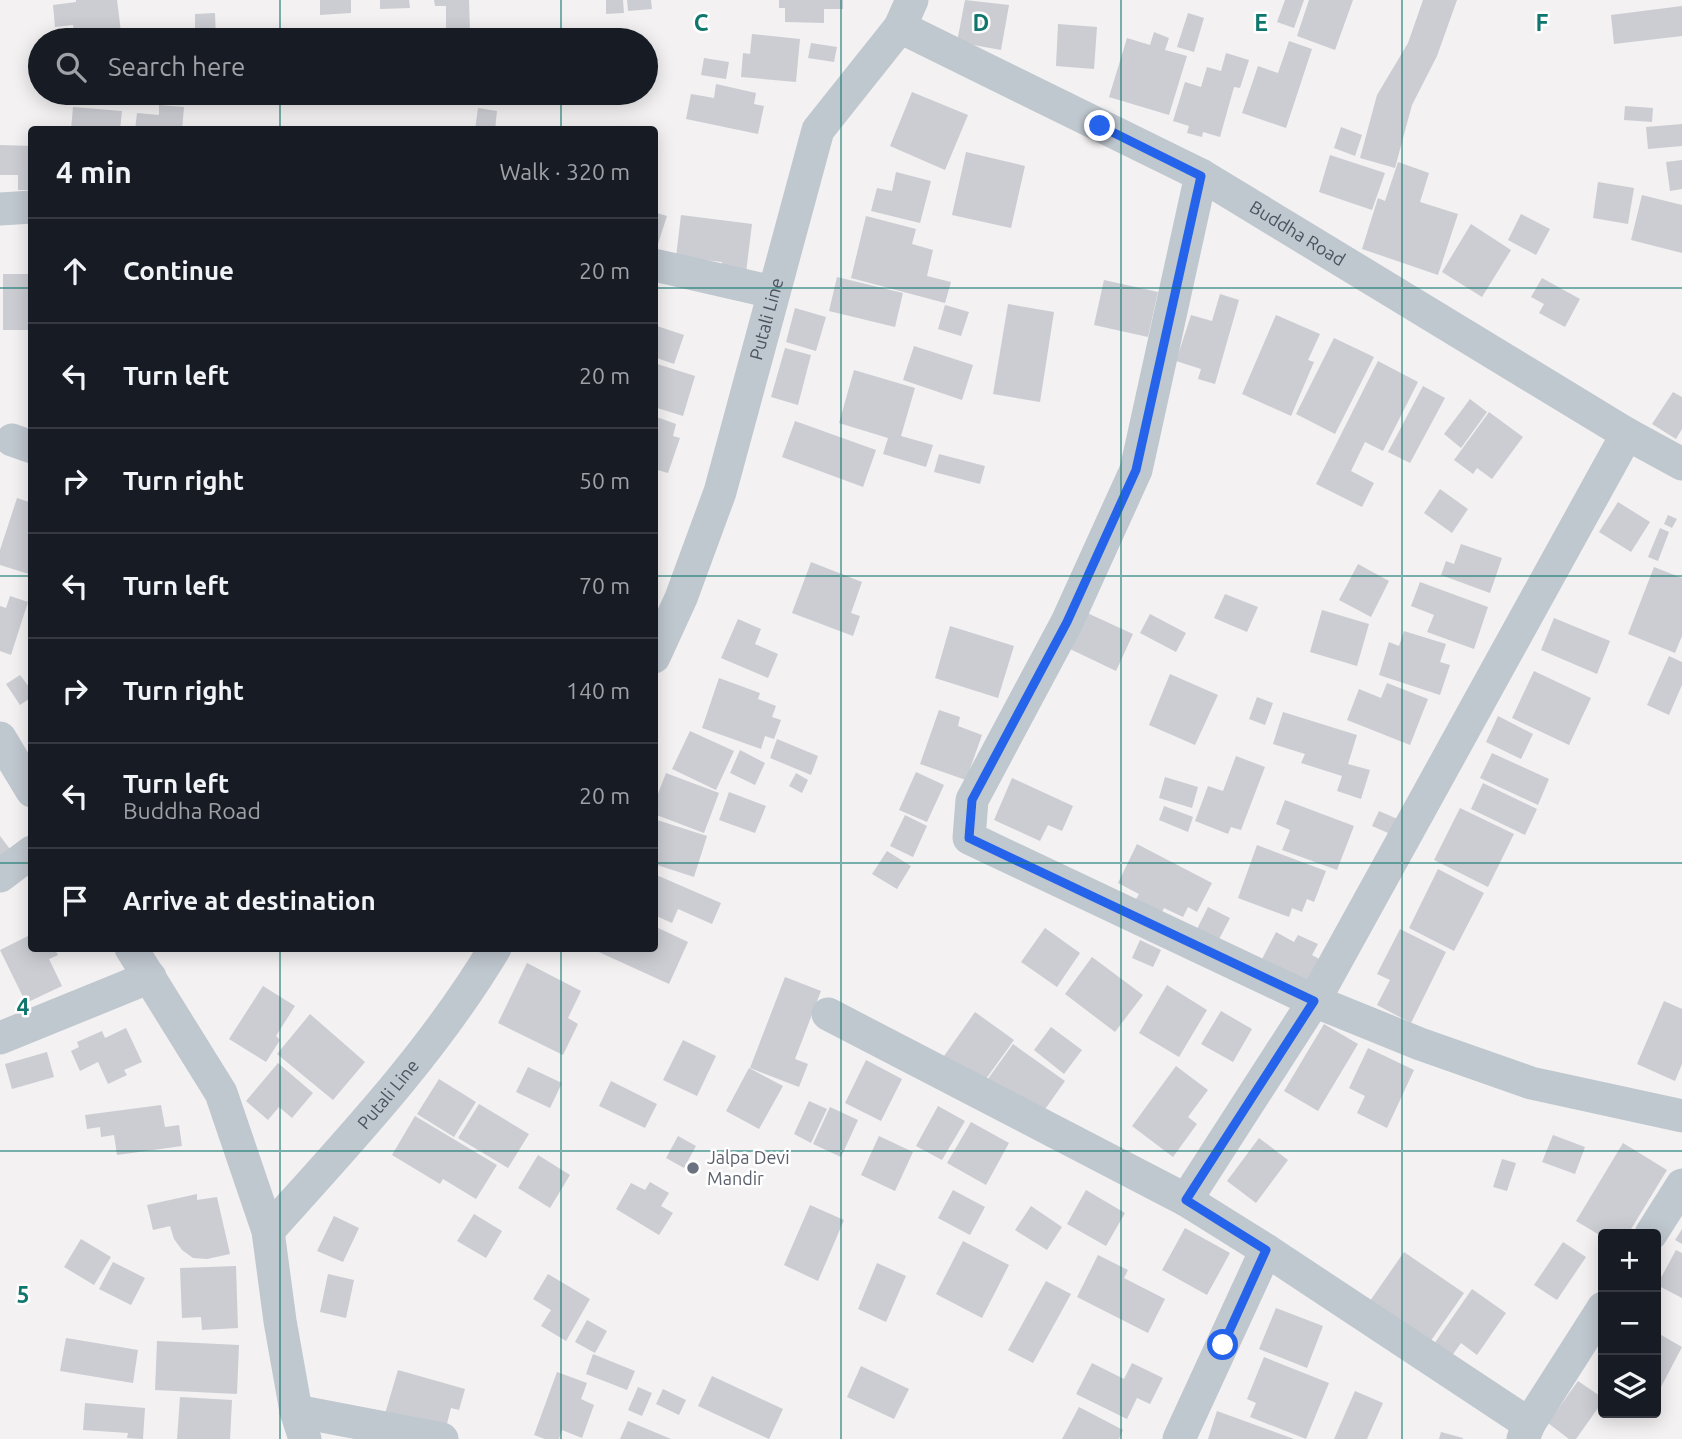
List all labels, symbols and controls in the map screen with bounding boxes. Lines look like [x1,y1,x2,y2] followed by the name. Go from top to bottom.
[694,10,709,35] text: C
[973,10,989,35] text: D
[1254,10,1268,35] text: E
[1536,10,1549,35] text: F
[28,28,658,105] search box
[52,48,90,86] icon: search
[108,52,245,81] text: Search here
[1084,110,1115,141] route end
[56,155,132,189] text: 4 min
[499,159,630,184] text: Walk · 320 m
[1246,196,1349,269] street label: Buddha Road
[56,252,94,290] icon: ahead
[123,256,234,285] text: Continue
[579,258,630,283] text: 20 m
[745,275,787,362] street label: Putali Line
[56,357,94,395] icon: left
[123,361,229,390] text: Turn left
[579,363,630,388] text: 20 m
[56,462,94,500] icon: right
[123,466,244,495] text: Turn right
[579,468,630,493] text: 50 m
[56,567,94,605] icon: left
[123,571,229,600] text: Turn left
[579,573,630,598] text: 70 m
[56,672,94,710] icon: right
[123,676,244,705] text: Turn right
[566,678,630,703] text: 140 m
[123,769,229,798] text: Turn left
[56,777,94,815] icon: left
[579,783,630,808] text: 20 m
[123,798,261,823] text: Buddha Road
[56,882,94,920] icon: arrive
[123,886,376,915] text: Arrive at destination
[17,994,30,1019] text: 4
[353,1055,422,1133] street label: Putali Line
[707,1147,790,1188] place label: Jalpa Devi Mandir
[685,1160,701,1176] marker: Jalpa Devi Mandir
[1598,1229,1661,1418] map controls
[1598,1229,1661,1292] button: +
[17,1282,29,1307] text: 5
[1598,1292,1661,1355] button: −
[1207,1329,1238,1360] route start
[1598,1355,1661,1418] button: layers

